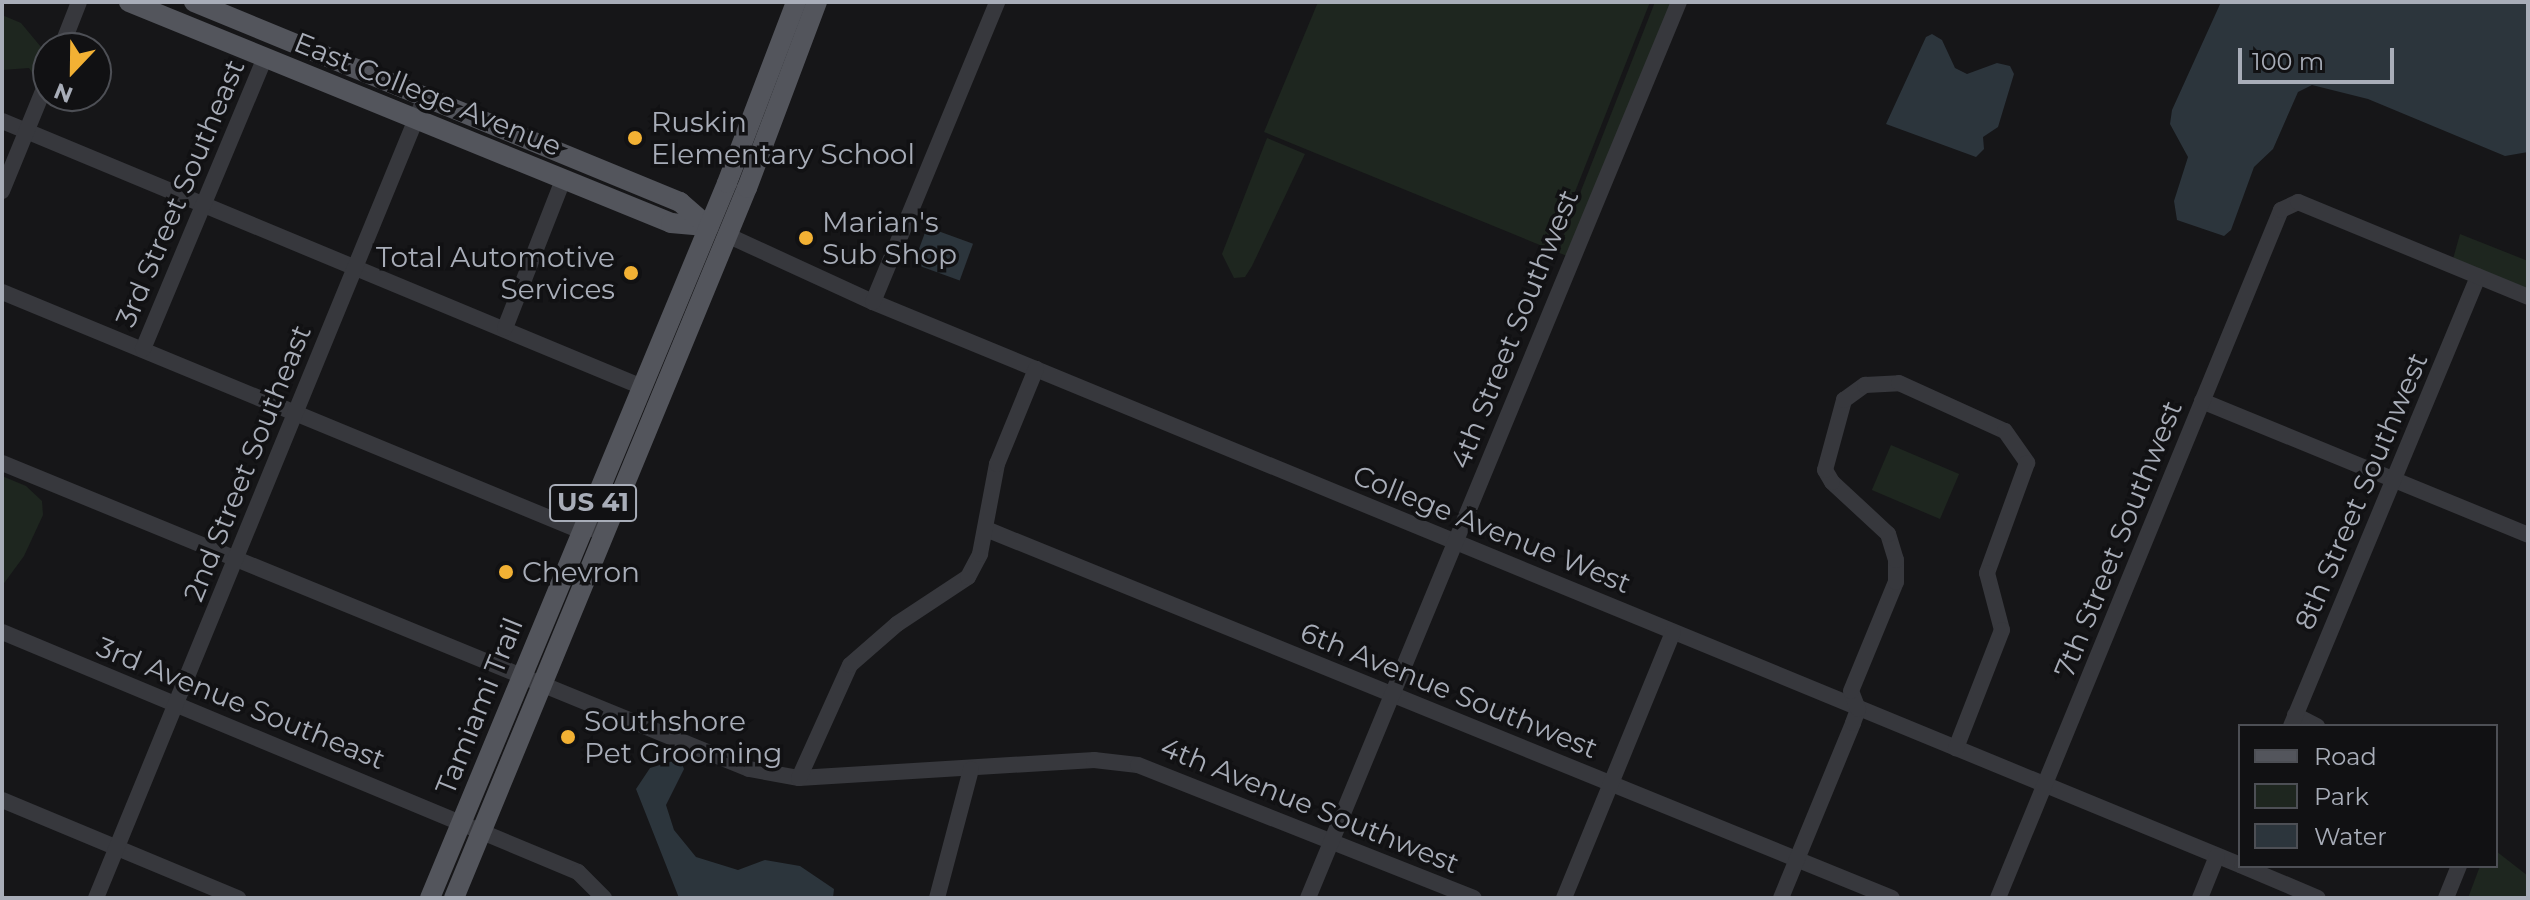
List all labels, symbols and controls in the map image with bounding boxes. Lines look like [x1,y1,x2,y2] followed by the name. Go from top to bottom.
[289,25,567,163] street label: East College Avenue
[32,32,112,112] north arrow
[2242,32,2398,82] scale bar
[2252,47,2324,76] text: 100 m
[108,54,252,332] street label: 3rd Street Southeast
[50,77,77,109] text: N
[651,105,915,171] place label: Ruskin Elementary School
[626,129,644,147] marker: Ruskin Elementary School
[1443,185,1585,473] street label: 4th Street Southwest
[822,205,957,271] place label: Marian's Sub Shop
[797,229,815,247] marker: Marian's Sub Shop
[376,240,615,306] place label: Total Automotive Services
[622,264,640,282] marker: Total Automotive Services
[176,320,318,606] street label: 2nd Street Southeast
[2287,348,2435,634] street label: 8th Street Southwest
[2047,396,2189,682] street label: 7th Street Southwest
[1348,458,1636,600] street label: College Avenue West
[549,481,637,525] road number: US 41
[522,555,640,589] place label: Chevron
[497,563,515,581] marker: Chevron
[428,613,530,799] street label: Tamiami Trail
[1296,615,1602,765] street label: 6th Avenue Southwest
[92,630,390,776] street label: 3rd Avenue Southeast
[584,704,782,770] place label: Southshore Pet Grooming
[2238,724,2498,868] legend
[559,728,577,746] marker: Southshore Pet Grooming
[1156,730,1464,880] street label: 4th Avenue Southwest
[2314,742,2377,771] text: Road
[2314,782,2369,811] text: Park
[2314,822,2387,851] text: Water

